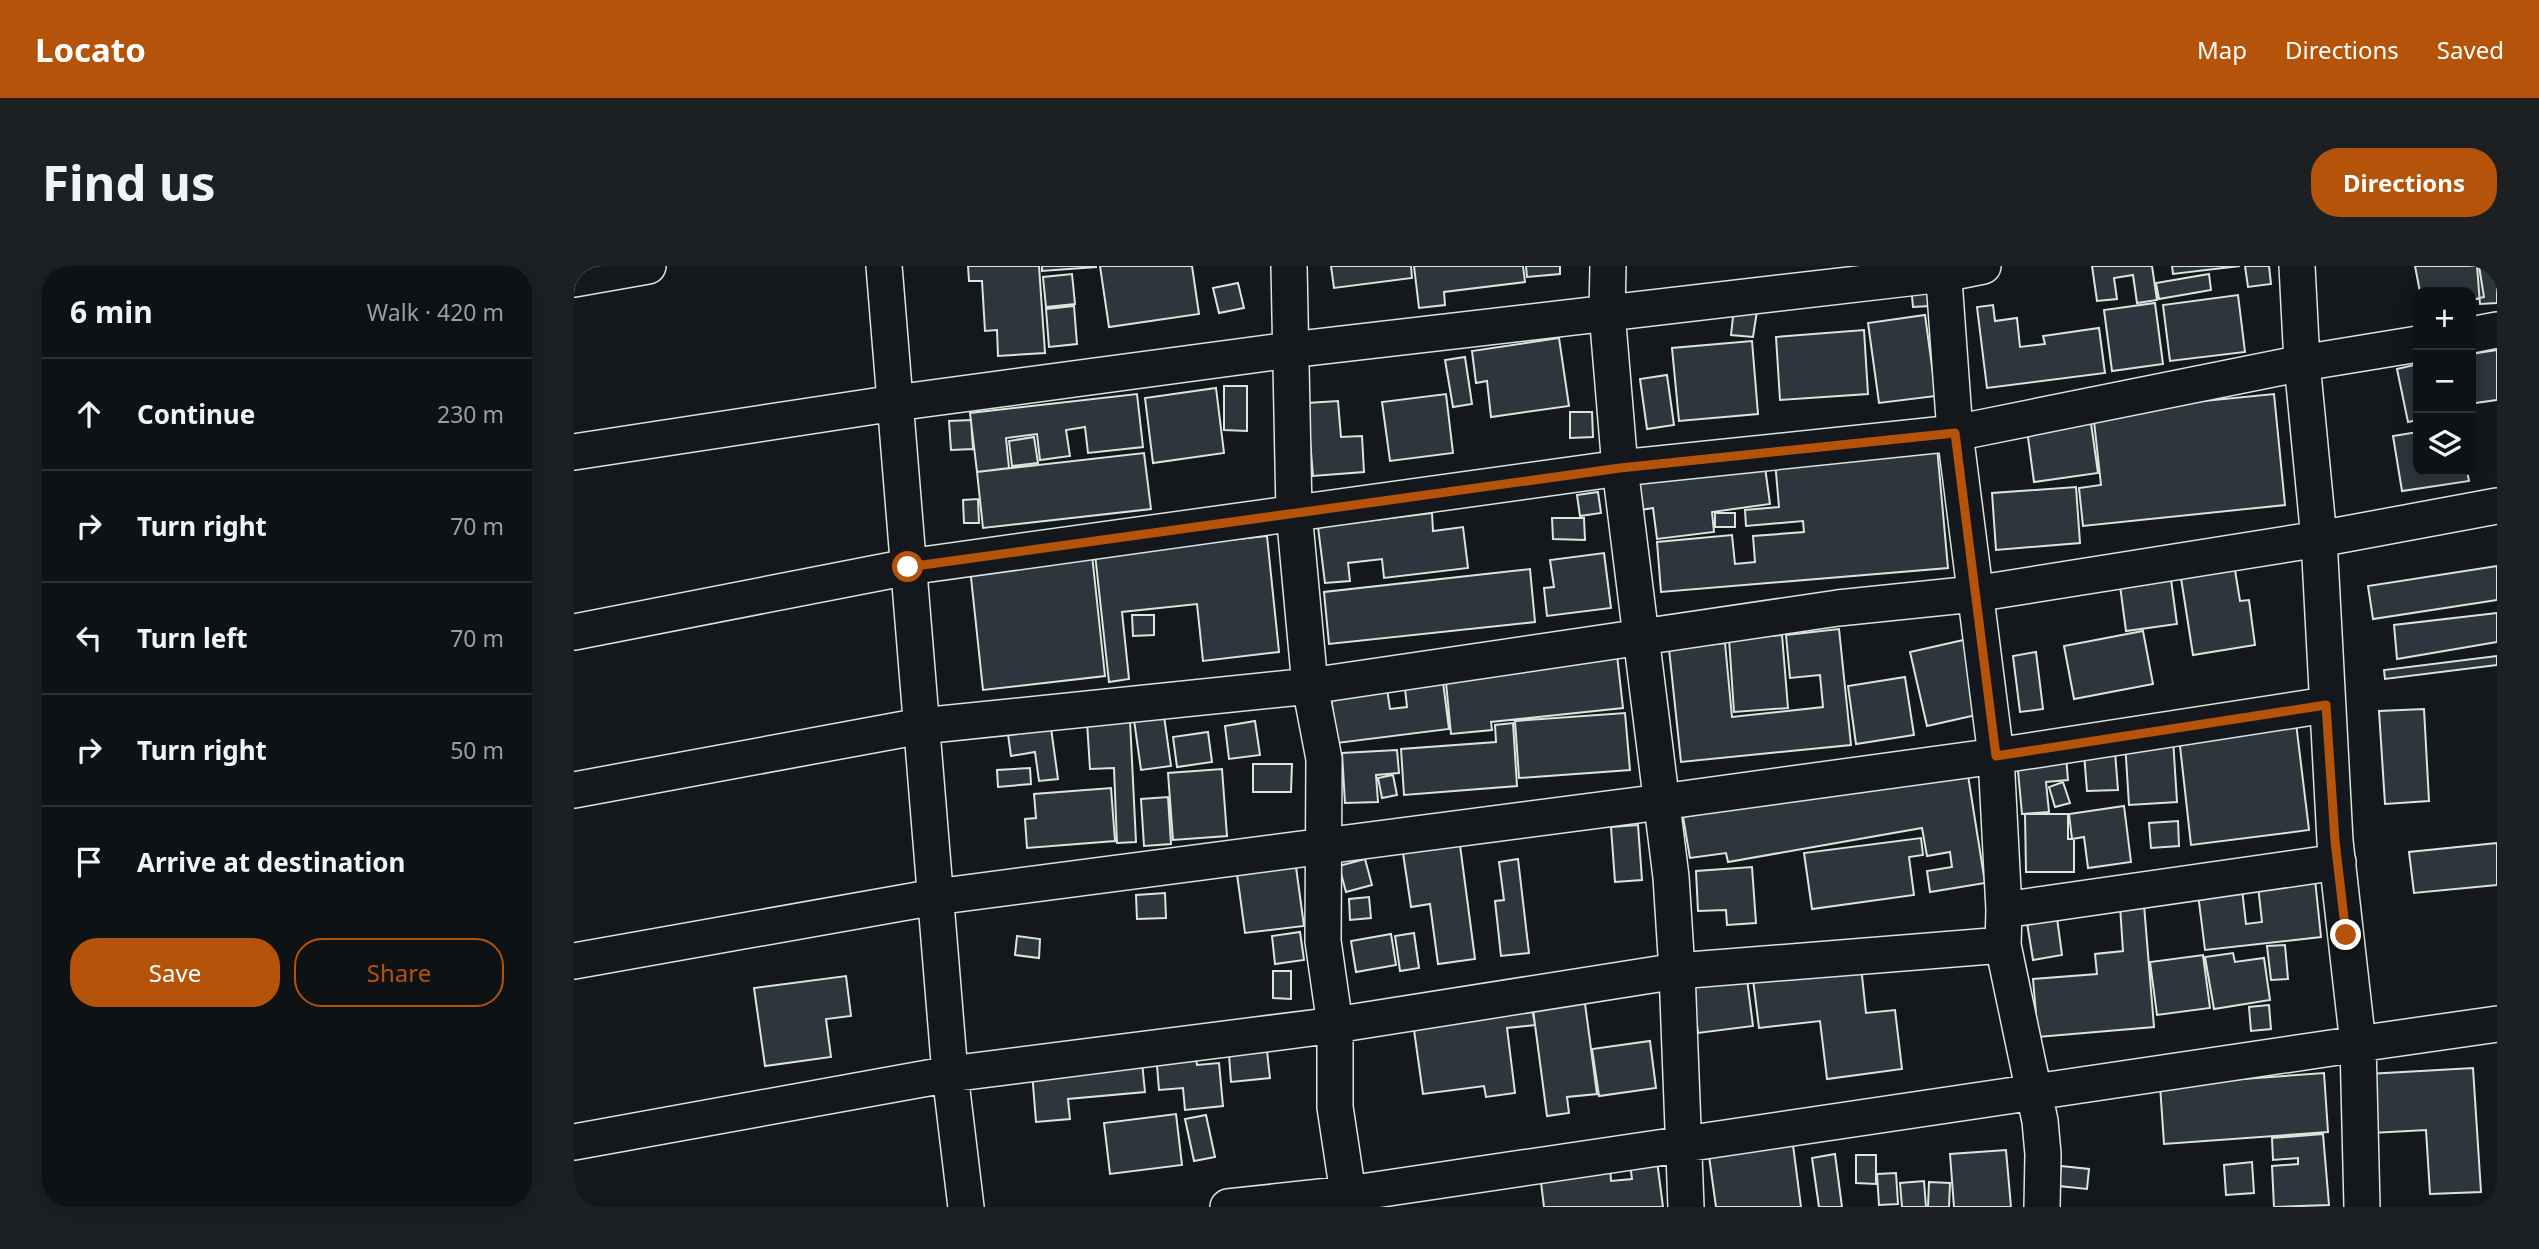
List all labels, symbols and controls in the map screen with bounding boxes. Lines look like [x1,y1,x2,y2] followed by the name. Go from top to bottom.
[35,27,146,72] text: Locato
[2197,33,2247,66] text: Map
[2285,33,2399,66] text: Directions
[2437,33,2504,66] text: Saved
[2311,148,2497,217] button: Directions
[42,149,216,215] text: Find us
[2413,287,2476,476] map controls
[2413,287,2476,350] button: +
[70,291,153,332] text: 6 min
[367,296,504,328] text: Walk · 420 m
[2413,350,2476,413] button: −
[70,395,108,433] icon: ahead
[137,396,255,432] text: Continue
[437,398,504,430] text: 230 m
[2413,413,2476,476] button: layers
[70,507,108,545] icon: right
[137,508,267,544] text: Turn right
[450,510,504,542] text: 70 m
[892,551,923,582] route start
[70,619,108,657] icon: left
[137,620,248,656] text: Turn left
[450,622,504,654] text: 70 m
[70,731,108,769] icon: right
[137,732,267,768] text: Turn right
[450,734,504,766] text: 50 m
[70,843,108,881] icon: arrive
[137,844,406,880] text: Arrive at destination
[2330,919,2361,950] route end
[70,938,280,1007] button: Save
[294,938,504,1007] button: Share

